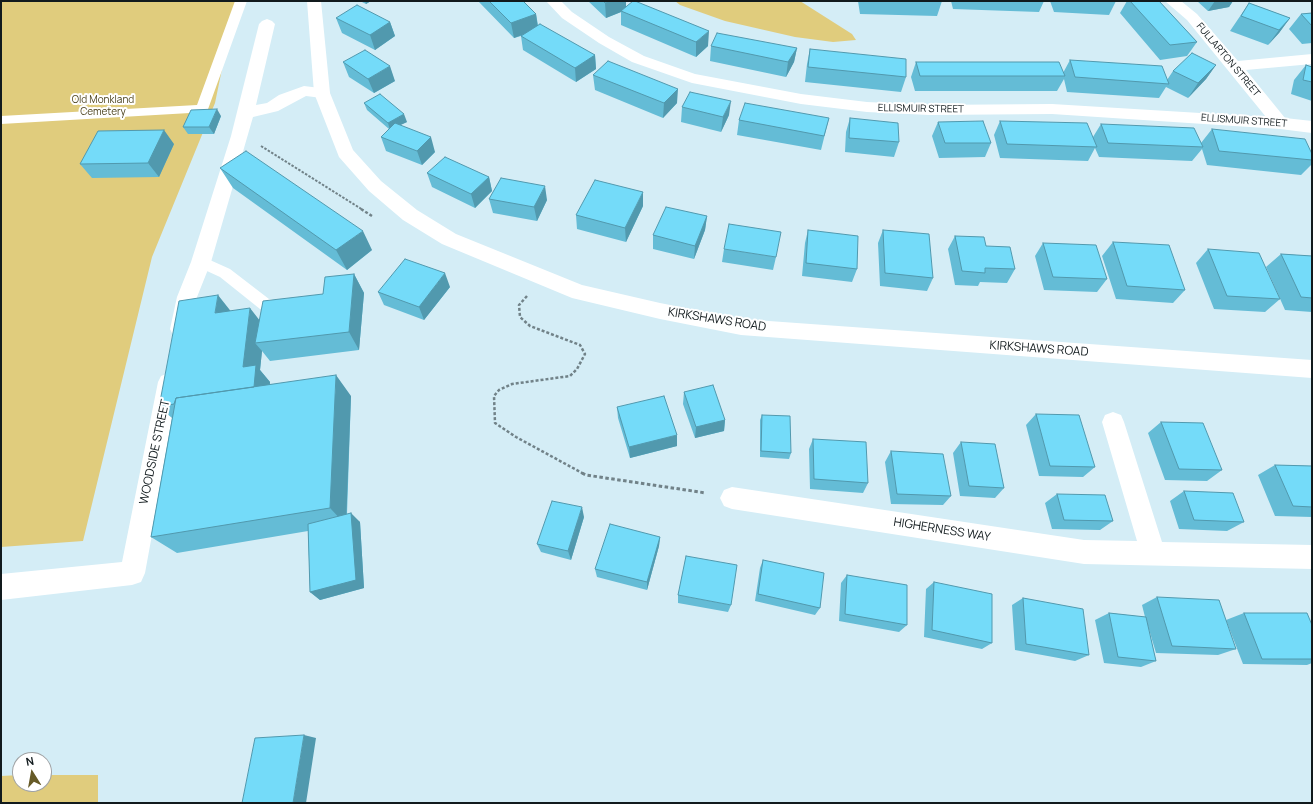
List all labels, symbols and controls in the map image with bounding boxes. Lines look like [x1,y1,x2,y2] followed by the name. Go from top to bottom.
[1194,21,1262,99] street label: FULLARTON STREET
[72,94,134,118] park label: Old Monkland Cemetery
[878,102,964,116] street label: ELLISMUIR STREET
[1201,112,1287,130] street label: ELLISMUIR STREET
[667,305,767,335] street label: KIRKSHAWS ROAD
[989,338,1089,360] street label: KIRKSHAWS ROAD
[137,398,173,506] street label: WOODSIDE STREET
[892,515,992,545] street label: HIGHERNESS WAY
[12,752,52,792] north arrow
[24,753,35,769] text: N

